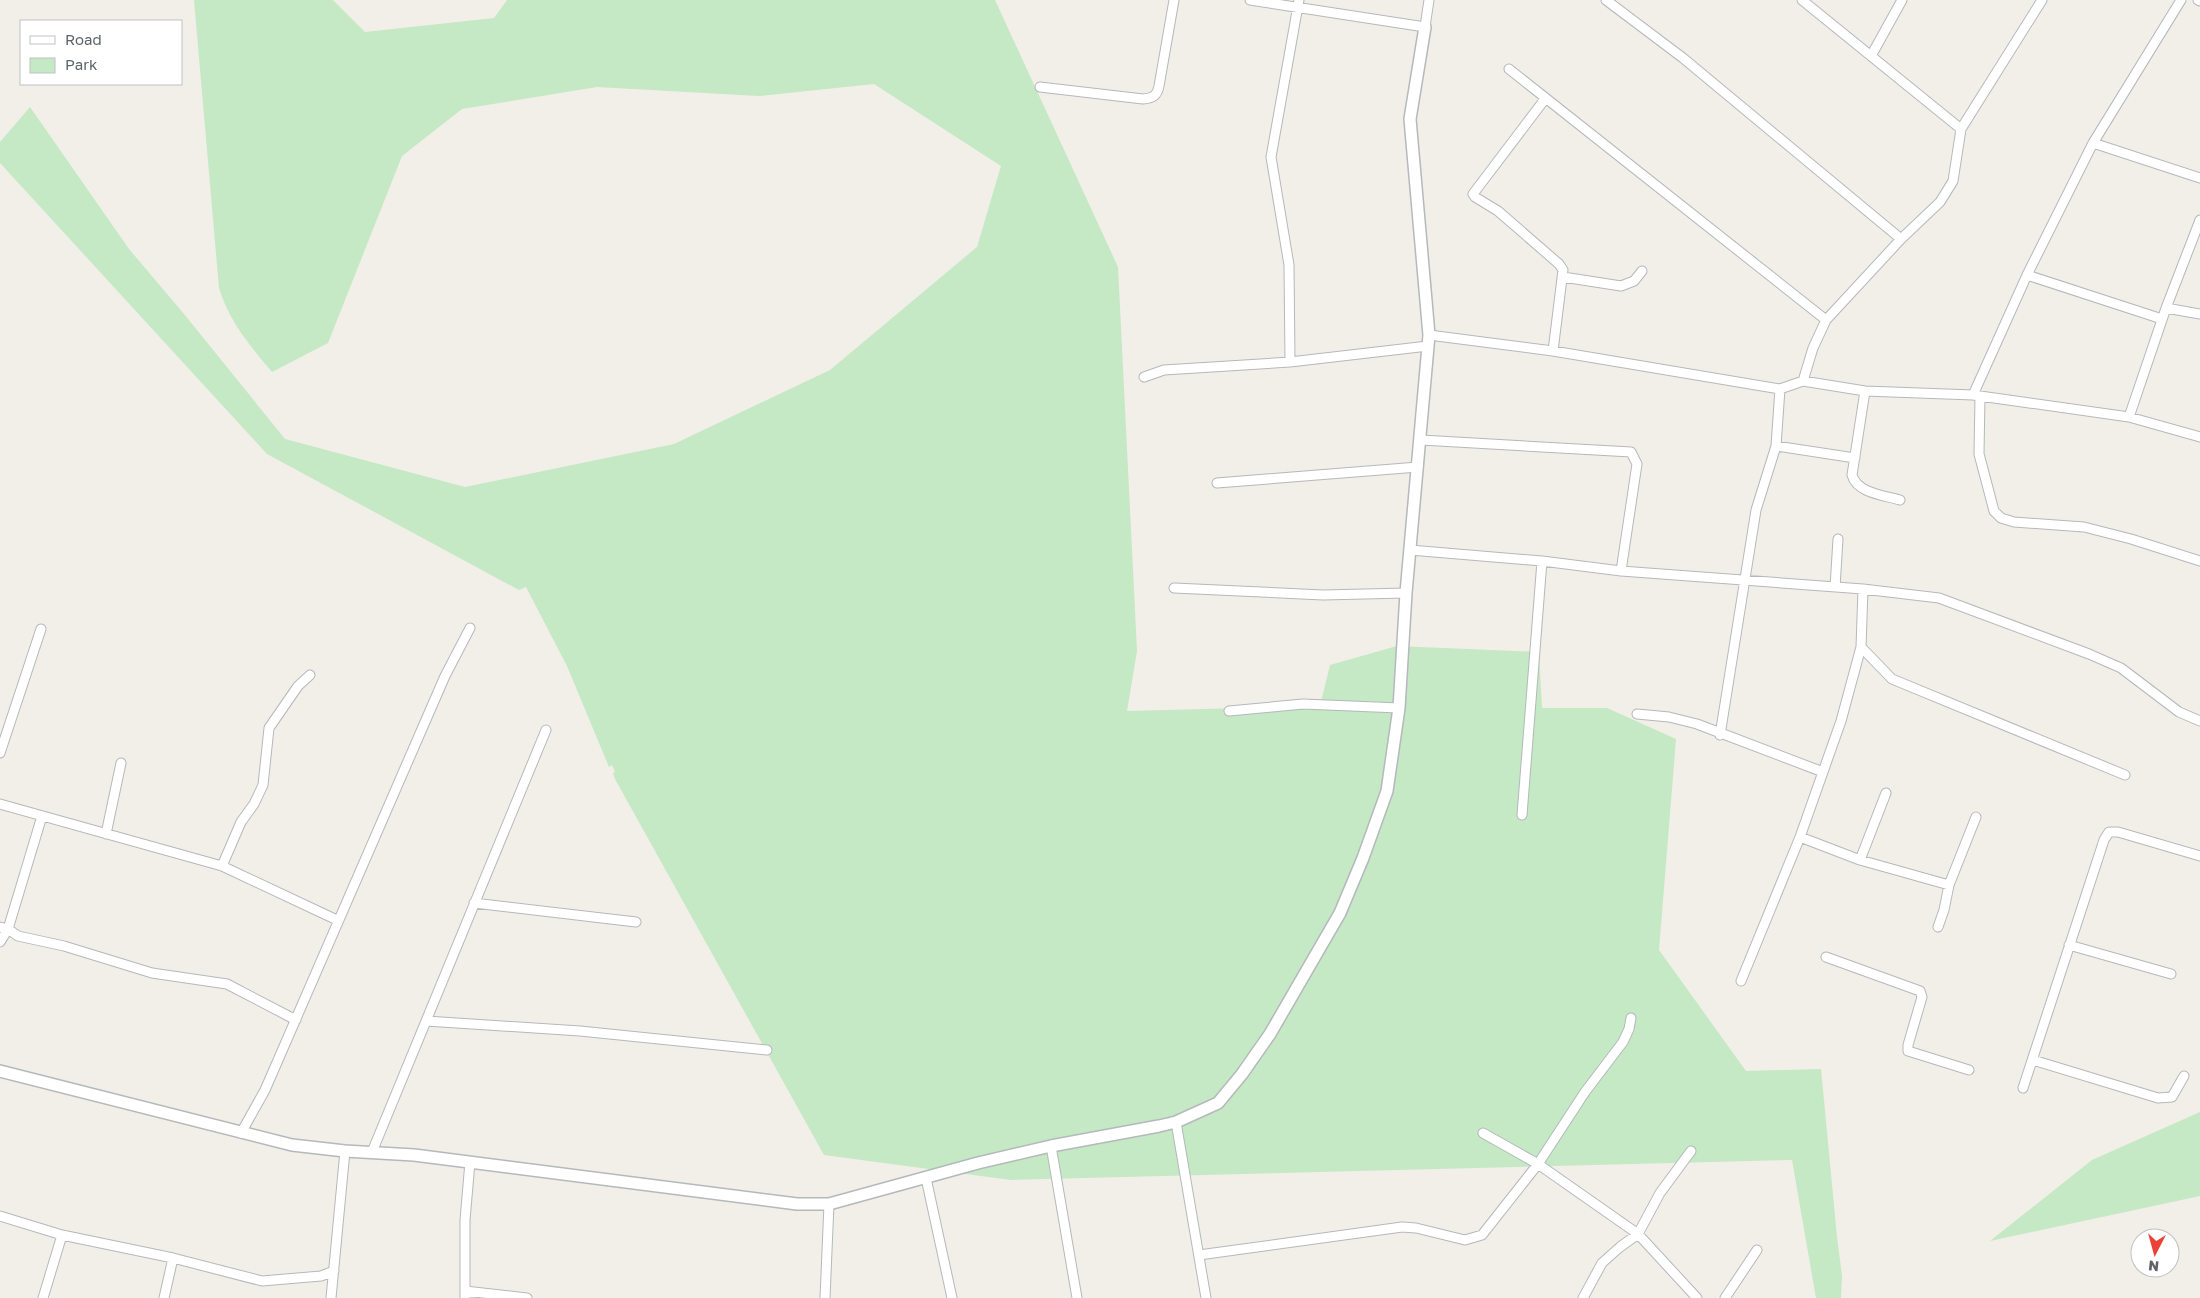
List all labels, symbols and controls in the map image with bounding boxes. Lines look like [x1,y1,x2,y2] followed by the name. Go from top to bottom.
[20,20,182,85] legend
[65,30,102,48] text: Road
[65,55,98,73] text: Park
[2130,1228,2180,1278] north arrow
[2147,1257,2160,1275] text: N

